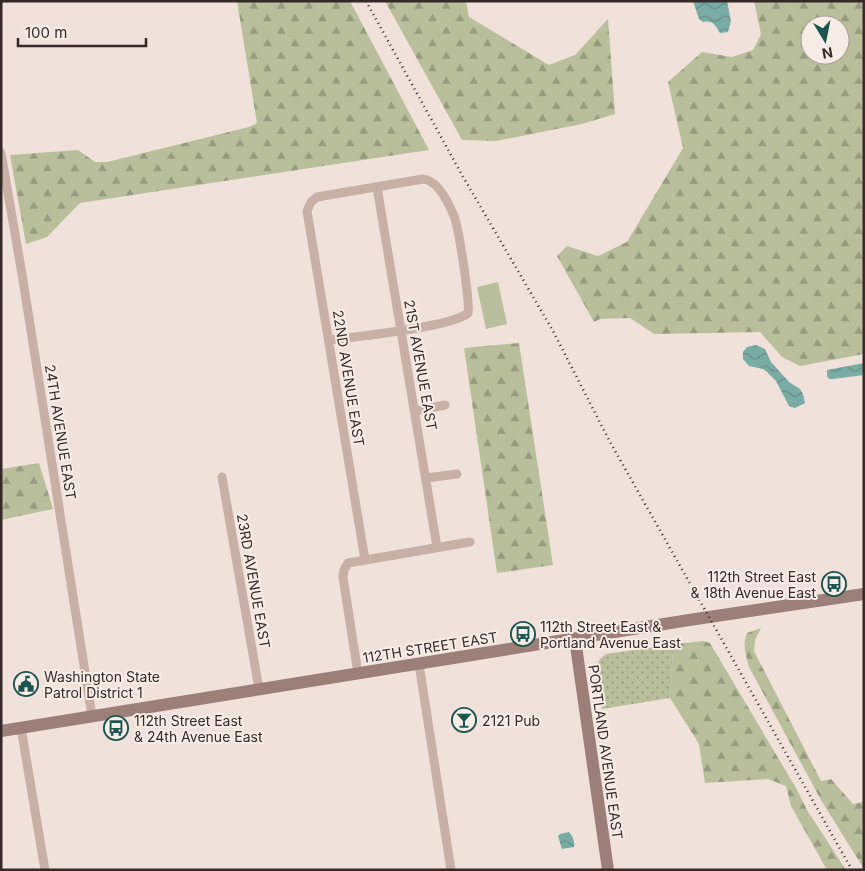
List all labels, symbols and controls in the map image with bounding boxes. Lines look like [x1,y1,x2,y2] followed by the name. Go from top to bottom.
[18,15,145,47] scale bar
[800,15,850,65] north arrow
[25,23,67,42] text: 100 m
[821,44,834,63] text: N
[401,298,441,432] street label: 21ST AVENUE EAST
[330,309,368,447] street label: 22ND AVENUE EAST
[42,363,80,501] street label: 24TH AVENUE EAST
[234,512,274,650] street label: 23RD AVENUE EAST
[691,568,816,601] place label: 112th Street East & 18th Avenue East
[821,571,847,597] bus stop icon: 112th Street East & 18th Avenue East
[540,618,681,651] place label: 112th Street East & Portland Avenue East
[510,621,536,647] bus stop icon: 112th Street East & Portland Avenue East
[361,628,499,666] street label: 112TH STREET EAST
[585,664,627,840] street label: PORTLAND AVENUE EAST
[44,668,160,701] place label: Washington State Patrol District 1
[13,671,39,697] public building icon: Washington State Patrol District 1
[451,707,477,733] bar icon: 2121 Pub
[134,712,263,745] place label: 112th Street East & 24th Avenue East
[482,712,540,729] place label: 2121 Pub
[103,715,129,741] bus stop icon: 112th Street East & 24th Avenue East

